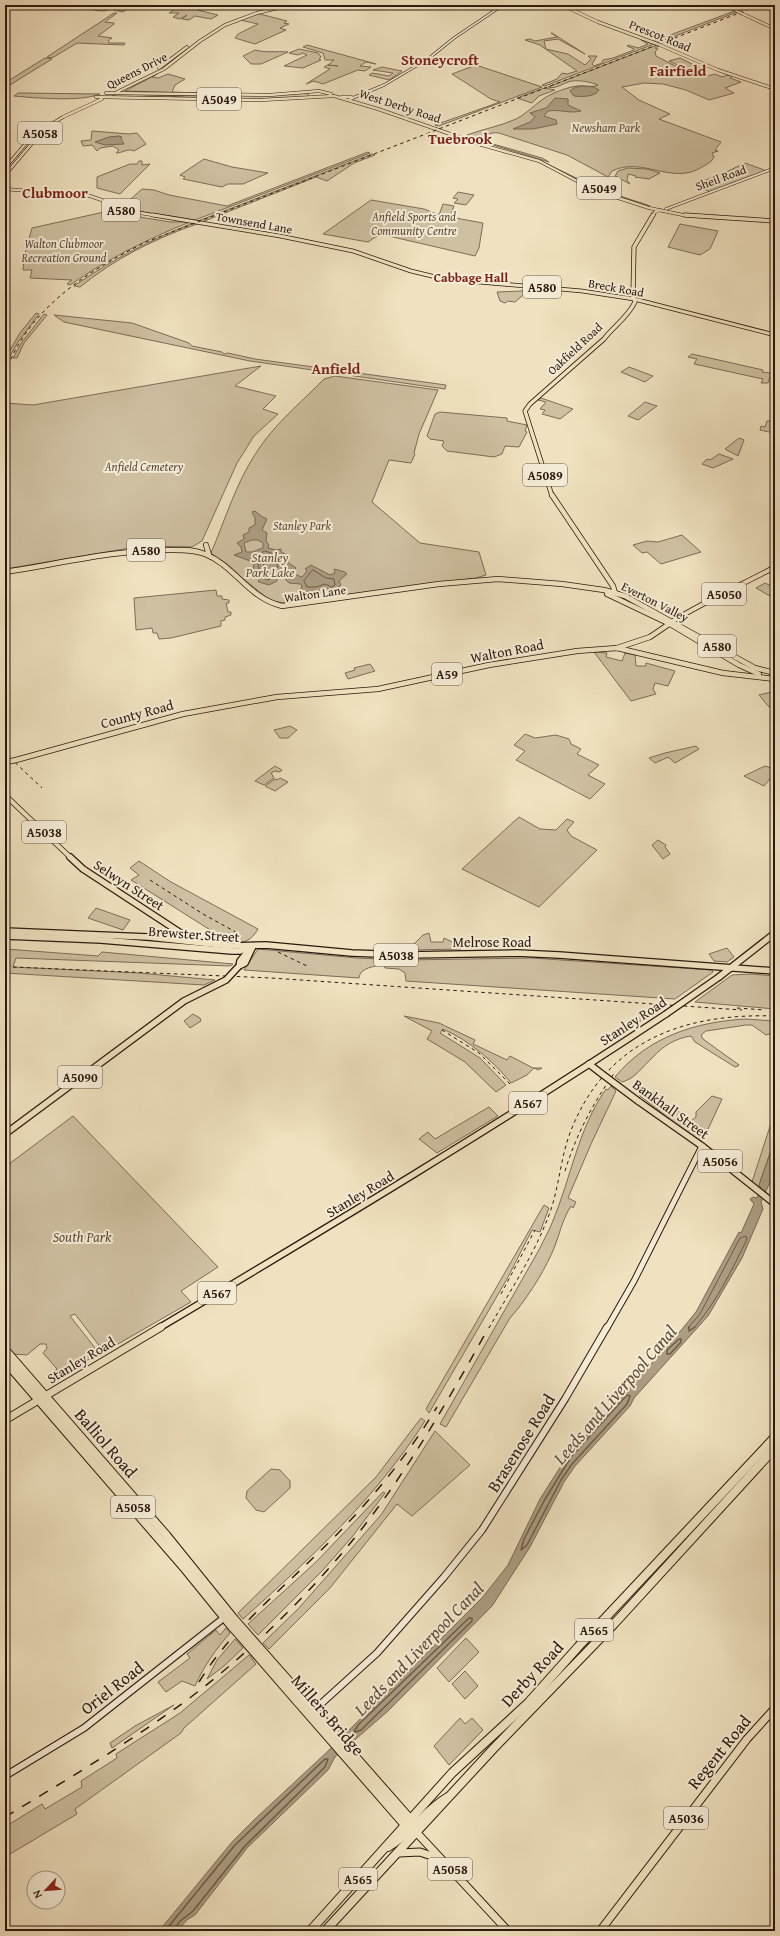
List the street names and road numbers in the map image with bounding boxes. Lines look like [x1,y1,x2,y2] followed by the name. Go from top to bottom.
[627,15,694,56] street label: Prescot Road
[103,48,170,93] street label: Queens Drive
[357,84,444,127] street label: West Derby Road
[197,88,241,110] road number: A5049
[18,122,62,144] road number: A5058
[693,160,749,195] street label: Sheil Road
[577,177,621,199] road number: A5049
[102,199,140,221] road number: A580
[214,207,294,238] street label: Townsend Lane
[587,274,646,301] street label: Breck Road
[523,276,561,298] road number: A580
[543,318,606,379] street label: Oakfield Road
[523,464,567,486] road number: A5089
[127,539,165,561] road number: A580
[619,577,692,626] street label: Everton Valley
[283,581,347,606] street label: Walton Lane
[702,583,746,605] road number: A5050
[469,634,546,668] street label: Walton Road
[698,635,736,657] road number: A580
[432,663,462,685] road number: A59
[98,695,176,733] street label: County Road
[22,821,66,843] road number: A5038
[90,855,168,915] street label: Selwyn Street
[148,921,240,947] street label: Brewster Street
[452,932,532,952] street label: Melrose Road
[374,944,418,966] road number: A5038
[596,992,671,1050] street label: Stanley Road
[58,1066,102,1088] road number: A5090
[629,1074,713,1144] street label: Bankhall Street
[509,1092,547,1114] road number: A567
[698,1150,742,1172] road number: A5056
[322,1166,398,1222] street label: Stanley Road
[198,1282,236,1304] road number: A567
[43,1332,119,1388] street label: Stanley Road
[480,1389,561,1497] street label: Brasenose Road
[69,1402,144,1483] street label: Balliol Road
[111,1496,155,1518] road number: A5058
[575,1619,613,1641] road number: A565
[495,1635,569,1712] street label: Derby Road
[75,1655,149,1720] street label: Oriel Road
[286,1668,371,1761] street label: Millers Bridge
[681,1709,756,1794] street label: Regent Road
[664,1807,708,1829] road number: A5036
[428,1858,472,1880] road number: A5058
[339,1868,377,1890] road number: A565

